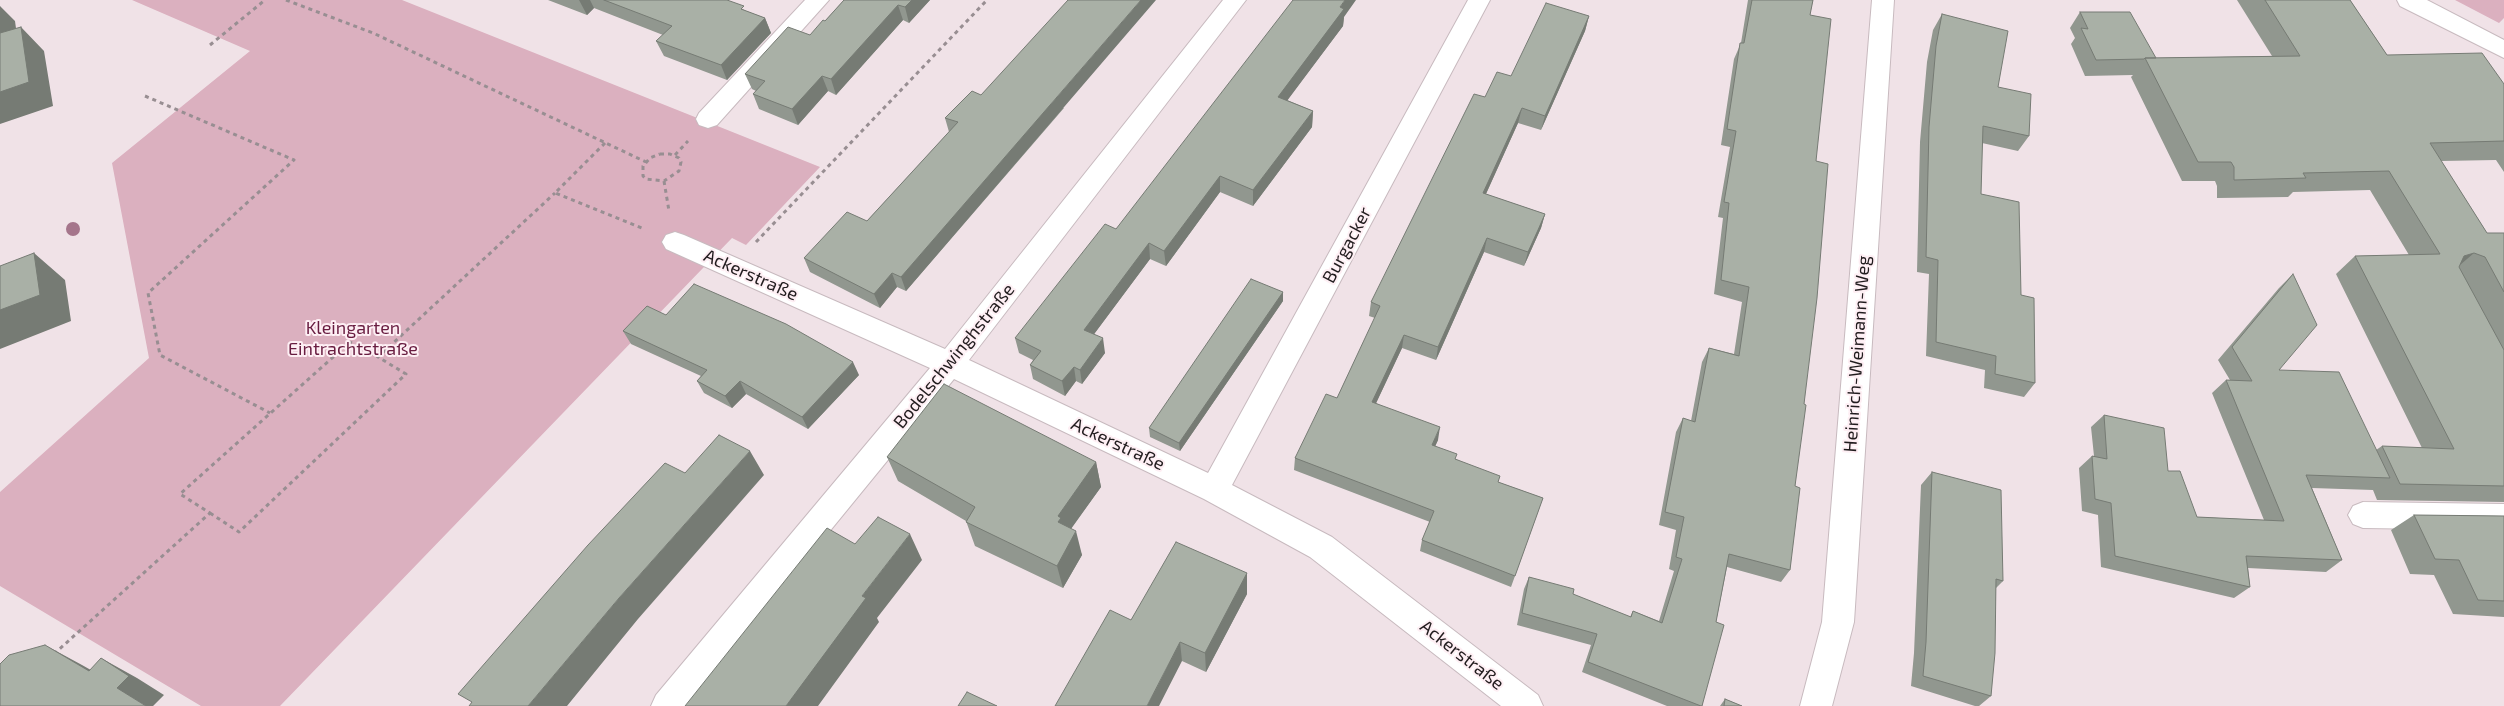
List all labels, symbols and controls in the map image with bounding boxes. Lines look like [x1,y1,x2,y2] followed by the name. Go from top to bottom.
[1318,203,1376,287] street label: Burgacker
[701,245,801,305] street label: Ackerstraße
[1839,255,1875,453] street label: Heinrich-Weimann-Weg
[889,279,1019,433] street label: Bodelschwinghstraße
[288,317,418,359] park label: Kleingarten Eintrachtstraße
[1068,413,1168,475] street label: Ackerstraße
[1416,615,1508,695] street label: Ackerstraße

